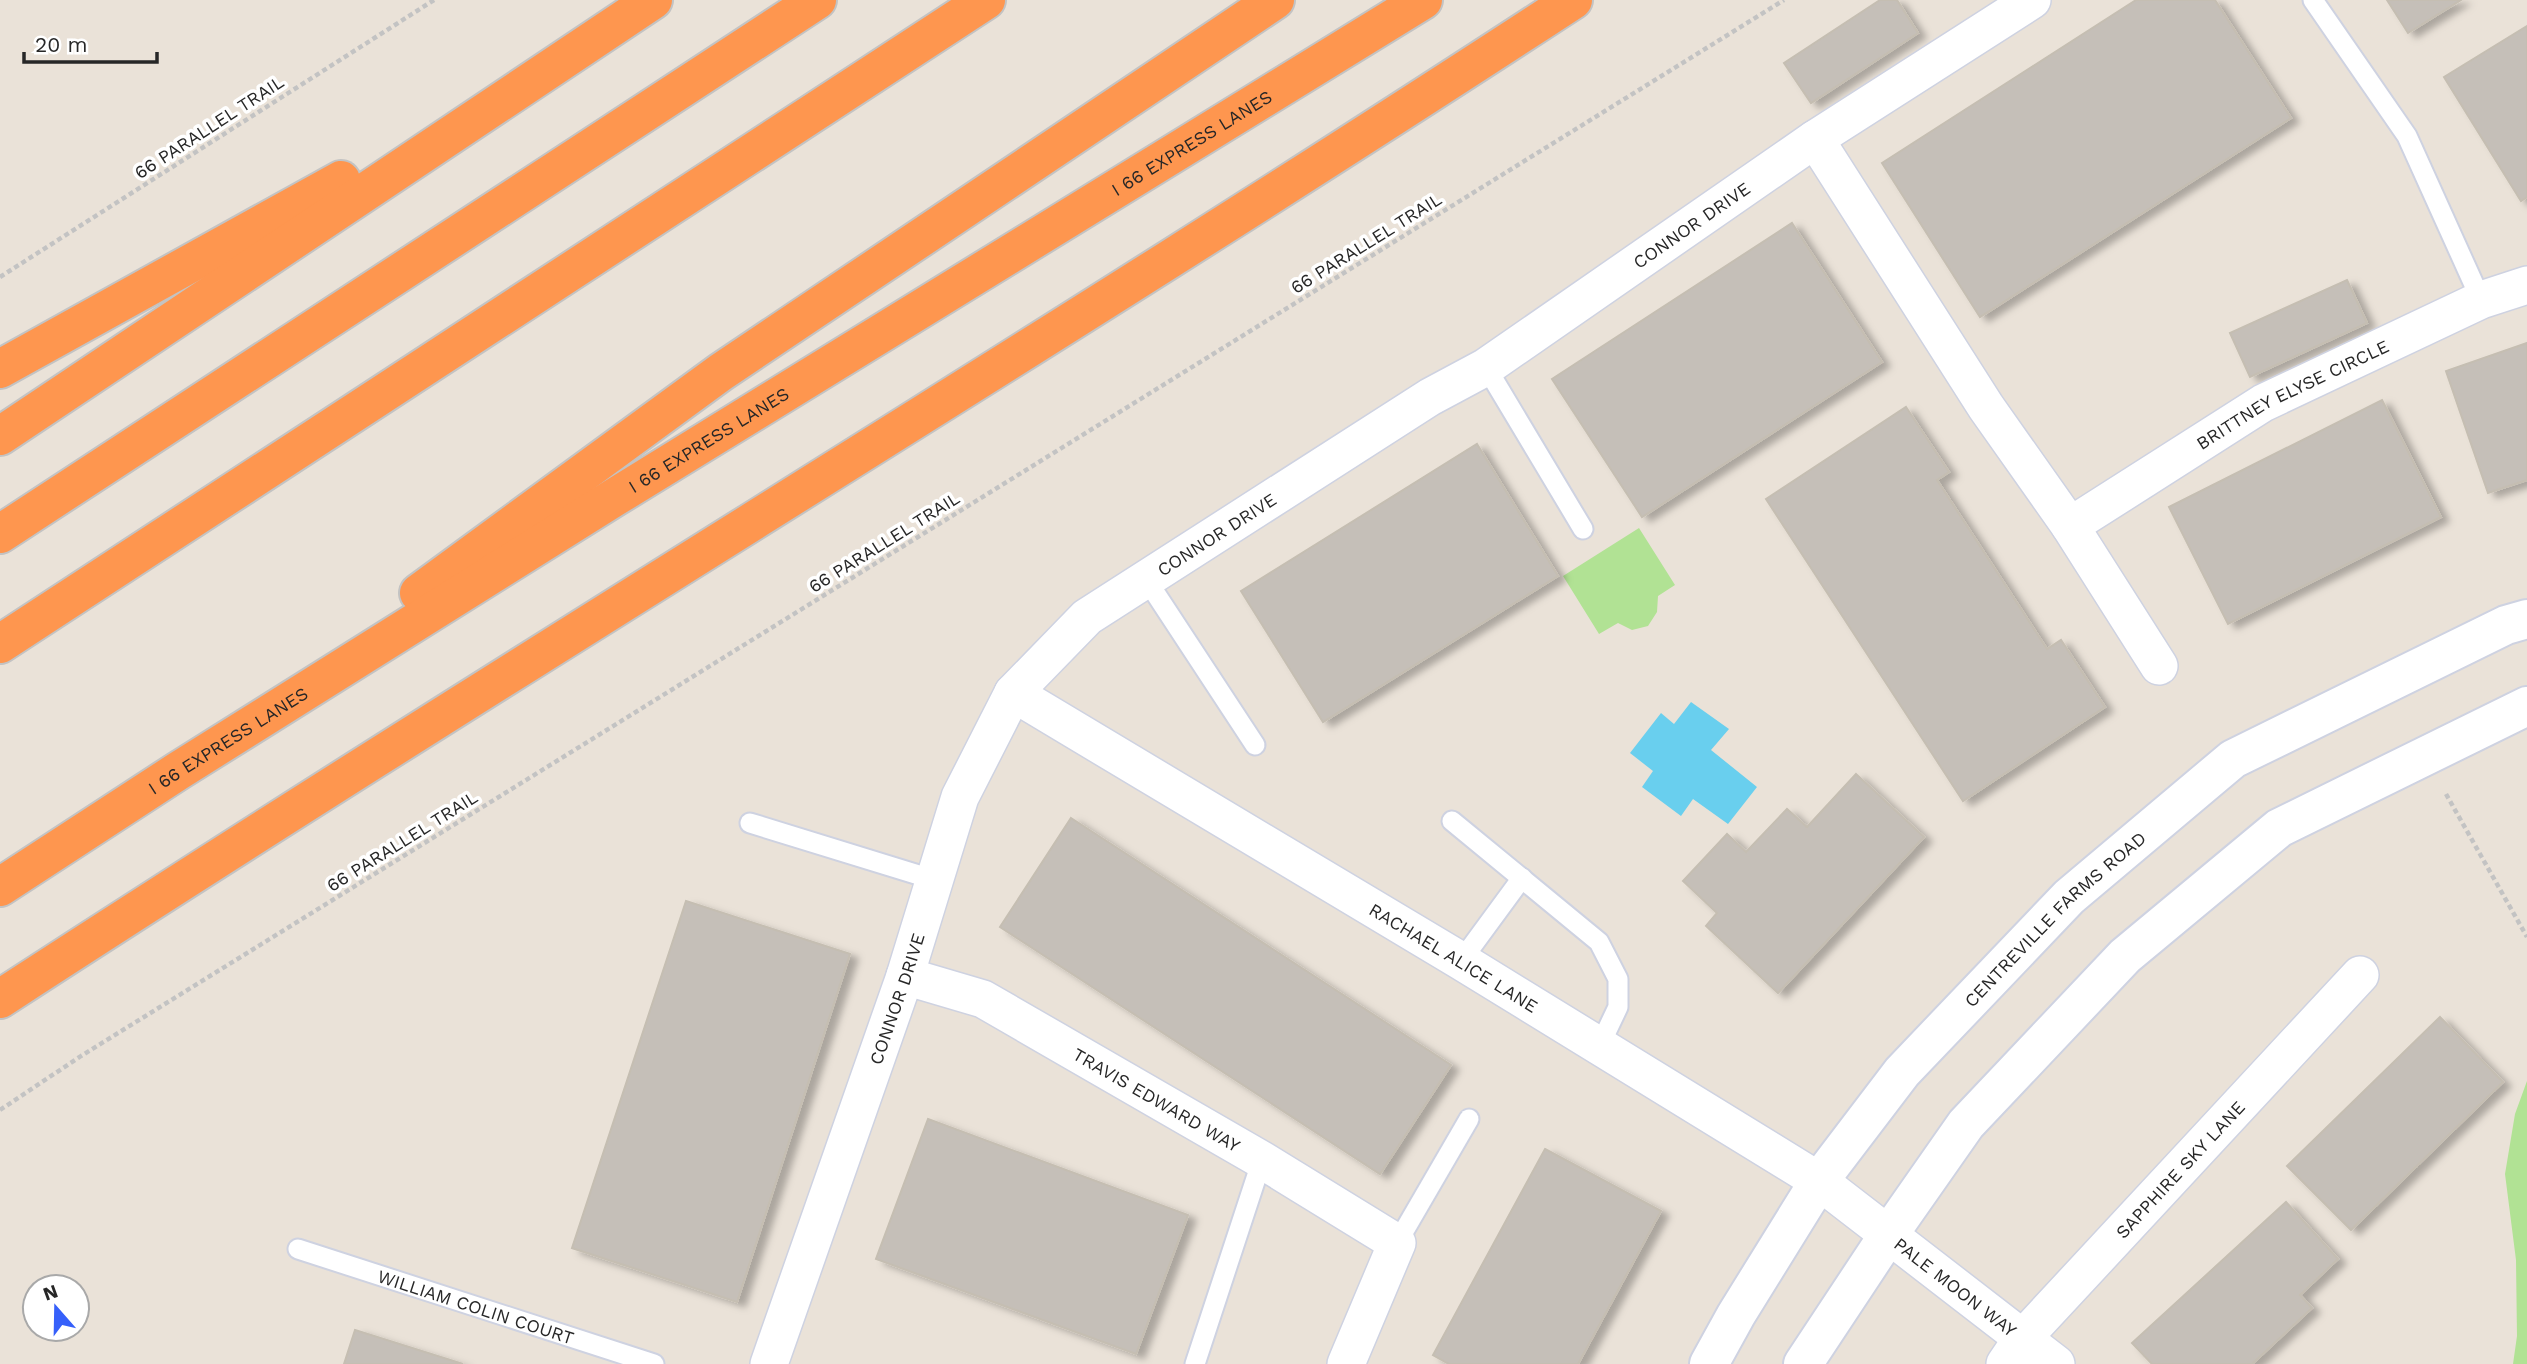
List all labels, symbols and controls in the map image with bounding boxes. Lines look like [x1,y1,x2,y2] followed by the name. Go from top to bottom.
[24,21,158,65] scale bar
[35,32,87,57] text: 20 m
[130,71,288,183] street label: 66 PARALLEL TRAIL
[1107,85,1275,200] street label: I 66 EXPRESS LANES
[1629,177,1754,272] street label: CONNOR DRIVE
[1287,188,1445,298] street label: 66 PARALLEL TRAIL
[2192,335,2392,453] street label: BRITTNEY ELYSE CIRCLE
[624,382,793,497] street label: I 66 EXPRESS LANES
[805,487,963,597] street label: 66 PARALLEL TRAIL
[1153,488,1280,580] street label: CONNOR DRIVE
[144,682,311,798] street label: I 66 EXPRESS LANES
[323,786,481,896] street label: 66 PARALLEL TRAIL
[1960,827,2150,1011] street label: CENTREVILLE FARMS ROAD
[1366,898,1542,1016] street label: RACHAEL ALICE LANE
[864,930,928,1067] street label: CONNOR DRIVE
[1070,1043,1245,1156] street label: TRAVIS EDWARD WAY
[2111,1096,2249,1242] street label: SAPPHIRE SKY LANE
[1890,1233,2022,1341] street label: PALE MOON WAY
[375,1265,577,1348] street label: WILLIAM COLIN COURT
[21,1273,91,1343] north arrow
[40,1279,61,1306] text: N

